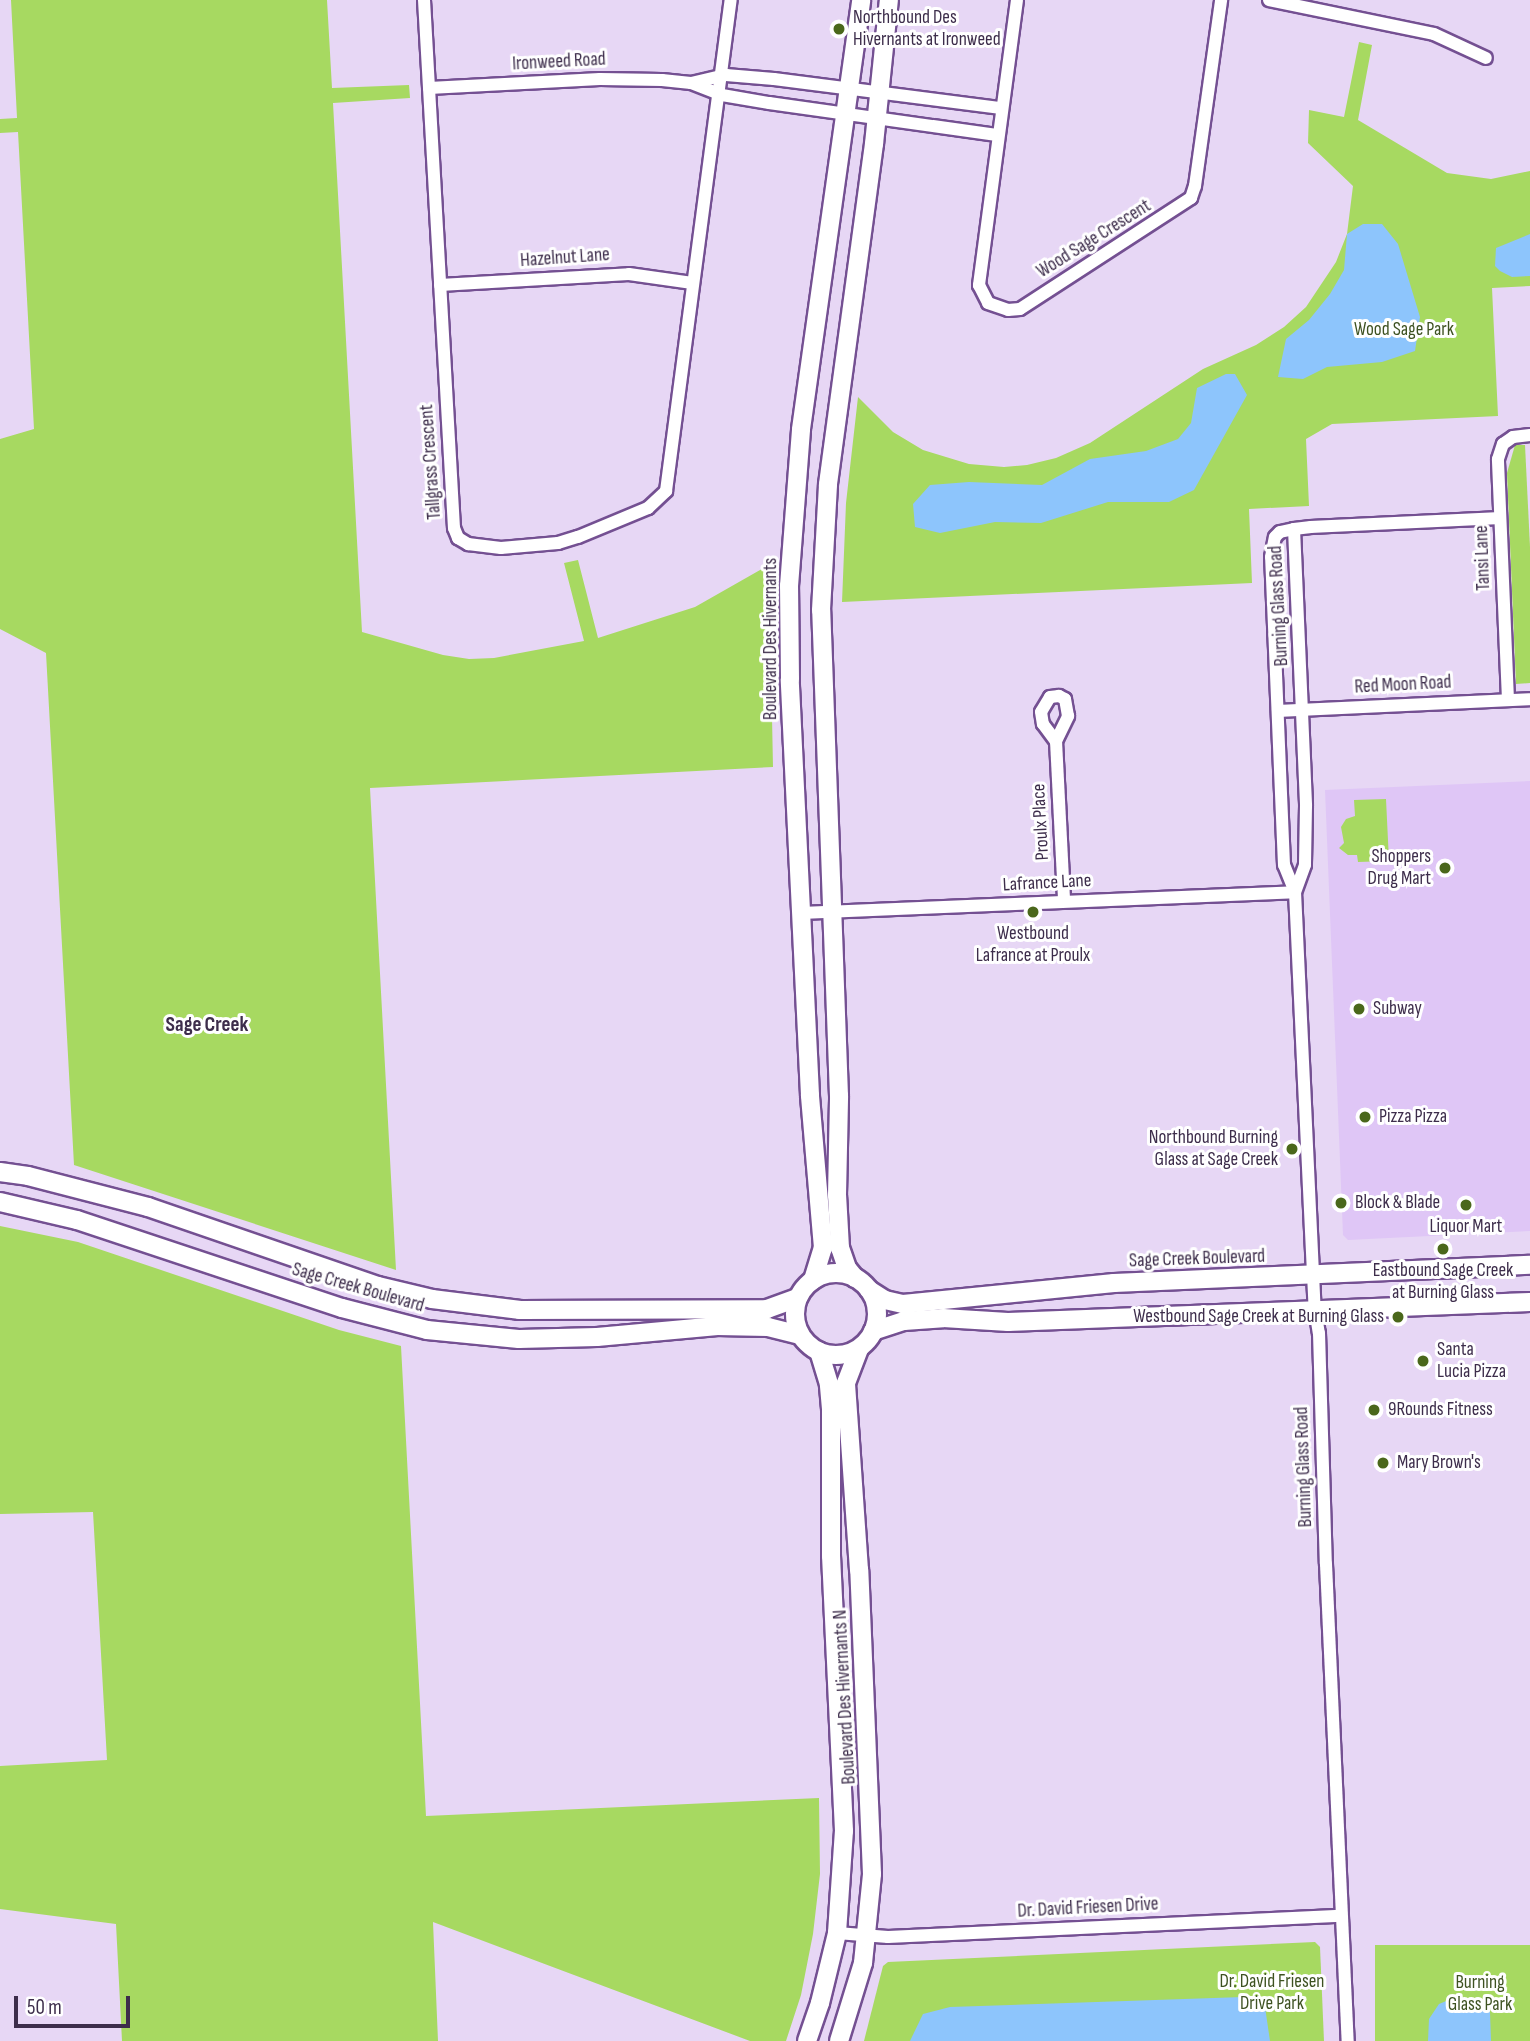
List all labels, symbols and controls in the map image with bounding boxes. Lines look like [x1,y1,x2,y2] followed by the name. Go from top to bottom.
[853,7,1001,51] place label: Northbound Des Hivernants at Ironweed
[831,21,847,37] marker: Northbound Des Hivernants at Ironweed
[512,48,606,76] street label: Ironweed Road
[1033,195,1155,283] street label: Wood Sage Crescent
[519,243,611,273] street label: Hazelnut Lane
[1354,319,1454,341] park label: Wood Sage Park
[416,404,446,520] street label: Tallgrass Crescent
[1470,525,1496,591] street label: Tansi Lane
[1264,545,1294,667] street label: Burning Glass Road
[760,558,782,720] street label: Boulevard Des Hivernants
[1354,671,1452,699] street label: Red Moon Road
[1028,783,1054,861] street label: Proulx Place
[1368,846,1431,890] place label: Shoppers Drug Mart
[1437,860,1453,876] marker: Shoppers Drug Mart
[1002,869,1092,897] street label: Lafrance Lane
[1025,904,1041,920] marker: Westbound Lafrance at Proulx
[976,923,1090,967] place label: Westbound Lafrance at Proulx
[1373,998,1422,1020] place label: Subway
[1351,1001,1367,1017] marker: Subway
[166,1012,248,1038] district label: Sage Creek
[1379,1106,1447,1128] place label: Pizza Pizza
[1357,1109,1373,1125] marker: Pizza Pizza
[1149,1127,1278,1171] place label: Northbound Burning Glass at Sage Creek
[1284,1141,1300,1157] marker: Northbound Burning Glass at Sage Creek
[1355,1192,1440,1214] place label: Block & Blade
[1333,1195,1349,1211] marker: Block & Blade
[1458,1197,1474,1213] marker: Liquor Mart
[1430,1216,1502,1238] place label: Liquor Mart
[1435,1241,1451,1257] marker: Eastbound Sage Creek at Burning Glass
[1129,1245,1265,1273] street label: Sage Creek Boulevard
[289,1258,427,1318] street label: Sage Creek Boulevard
[1373,1260,1513,1304] place label: Eastbound Sage Creek at Burning Glass
[1133,1306,1384,1328] place label: Westbound Sage Creek at Burning Glass
[1390,1309,1406,1325] marker: Westbound Sage Creek at Burning Glass
[1437,1339,1506,1383] place label: Santa Lucia Pizza
[1415,1353,1431,1369] marker: Santa Lucia Pizza
[1388,1399,1493,1421] place label: 9Rounds Fitness
[1366,1402,1382,1418] marker: 9Rounds Fitness
[1291,1406,1317,1528] street label: Burning Glass Road
[1397,1452,1481,1474] place label: Mary Brown's
[1375,1455,1391,1471] marker: Mary Brown's
[829,1609,861,1785] street label: Boulevard Des Hivernants N
[1017,1893,1159,1923] street label: Dr. David Friesen Drive
[1220,1971,1324,2015] park label: Dr. David Friesen Drive Park
[1448,1972,1512,2016] park label: Burning Glass Park
[18,1982,133,2026] scale bar
[27,1995,62,2020] text: 50 m

